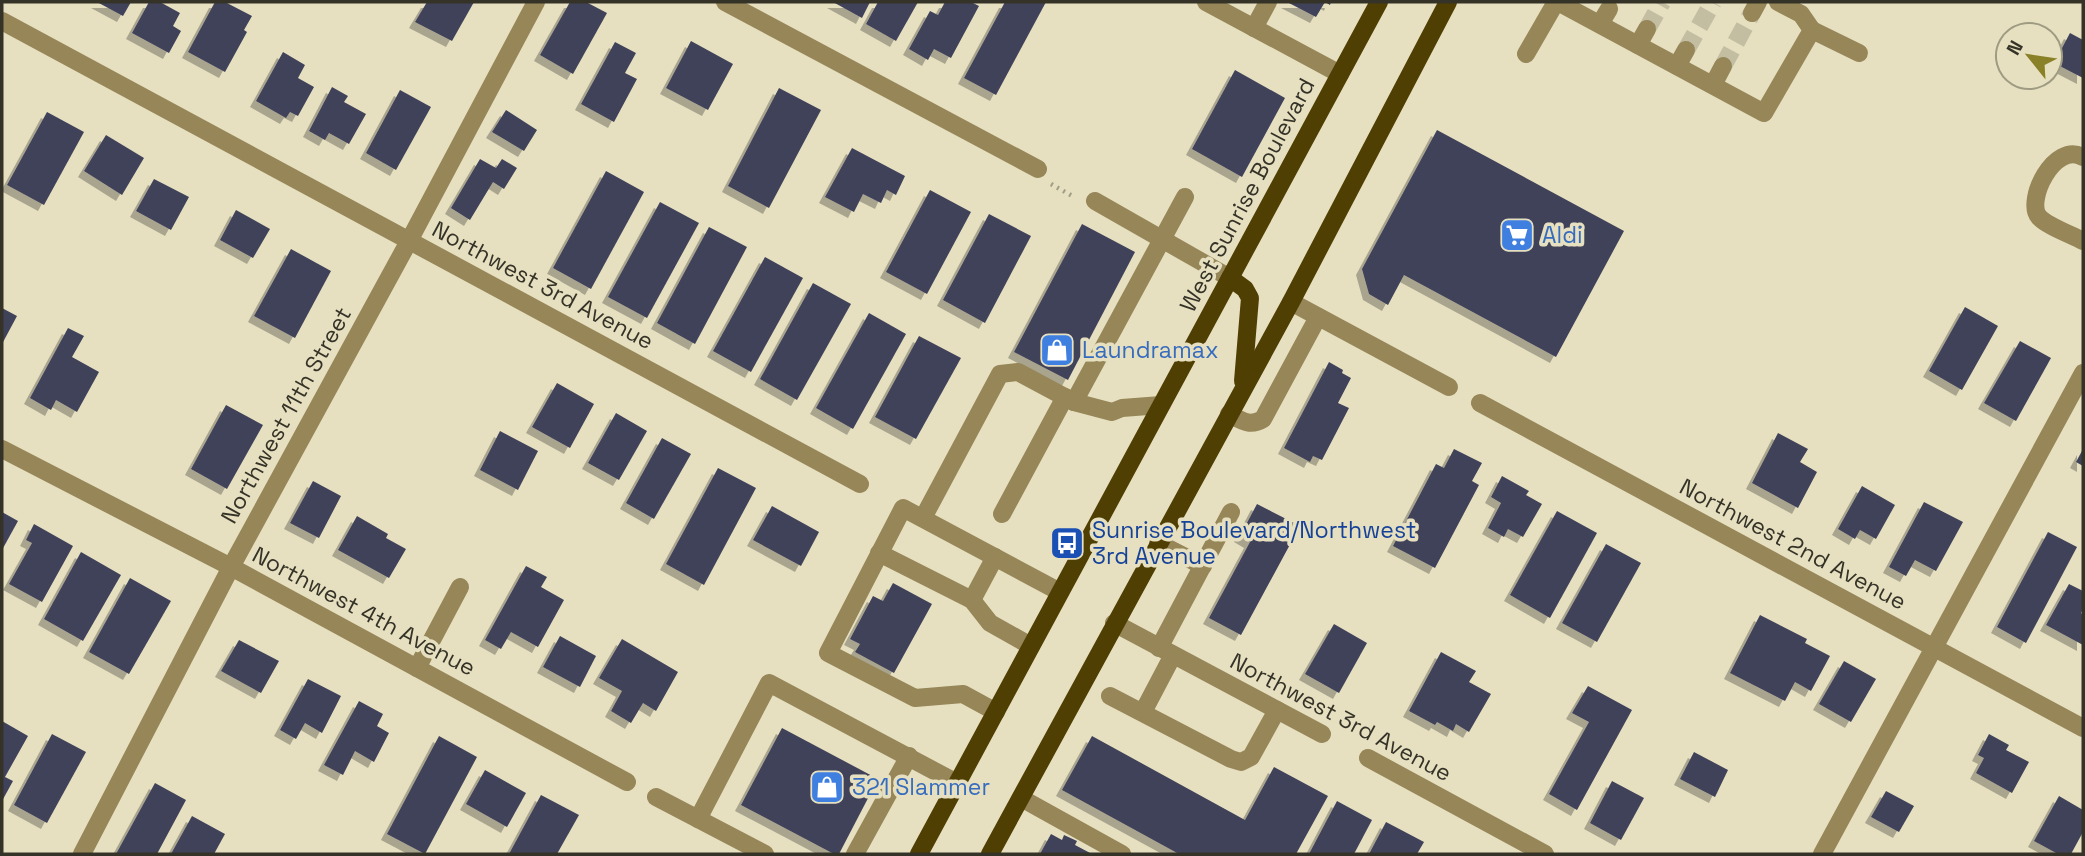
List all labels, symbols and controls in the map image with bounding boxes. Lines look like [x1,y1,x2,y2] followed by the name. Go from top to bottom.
[1994,21,2064,91] north arrow
[2001,36,2029,60] text: N
[1173,73,1321,317] street label: West Sunrise Boulevard
[427,214,659,356] street label: Northwest 3rd Avenue
[1498,216,1536,254] supermarket icon: Aldi
[1542,220,1583,250] place label: Aldi
[214,301,358,529] street label: Northwest 11th Street
[1038,331,1076,369] shop icon: Laundramax
[1082,335,1219,365] place label: Laundramax
[1674,471,1912,617] street label: Northwest 2nd Avenue
[1092,515,1416,571] place label: Sunrise Boulevard/Northwest 3rd Avenue
[1048,524,1086,562] bus stop icon: Sunrise Boulevard/Northwest 3rd Avenue
[247,539,481,683] street label: Northwest 4th Avenue
[1225,646,1457,788] street label: Northwest 3rd Avenue
[808,768,846,806] shop icon: 321 Slammer
[852,772,990,802] place label: 321 Slammer

